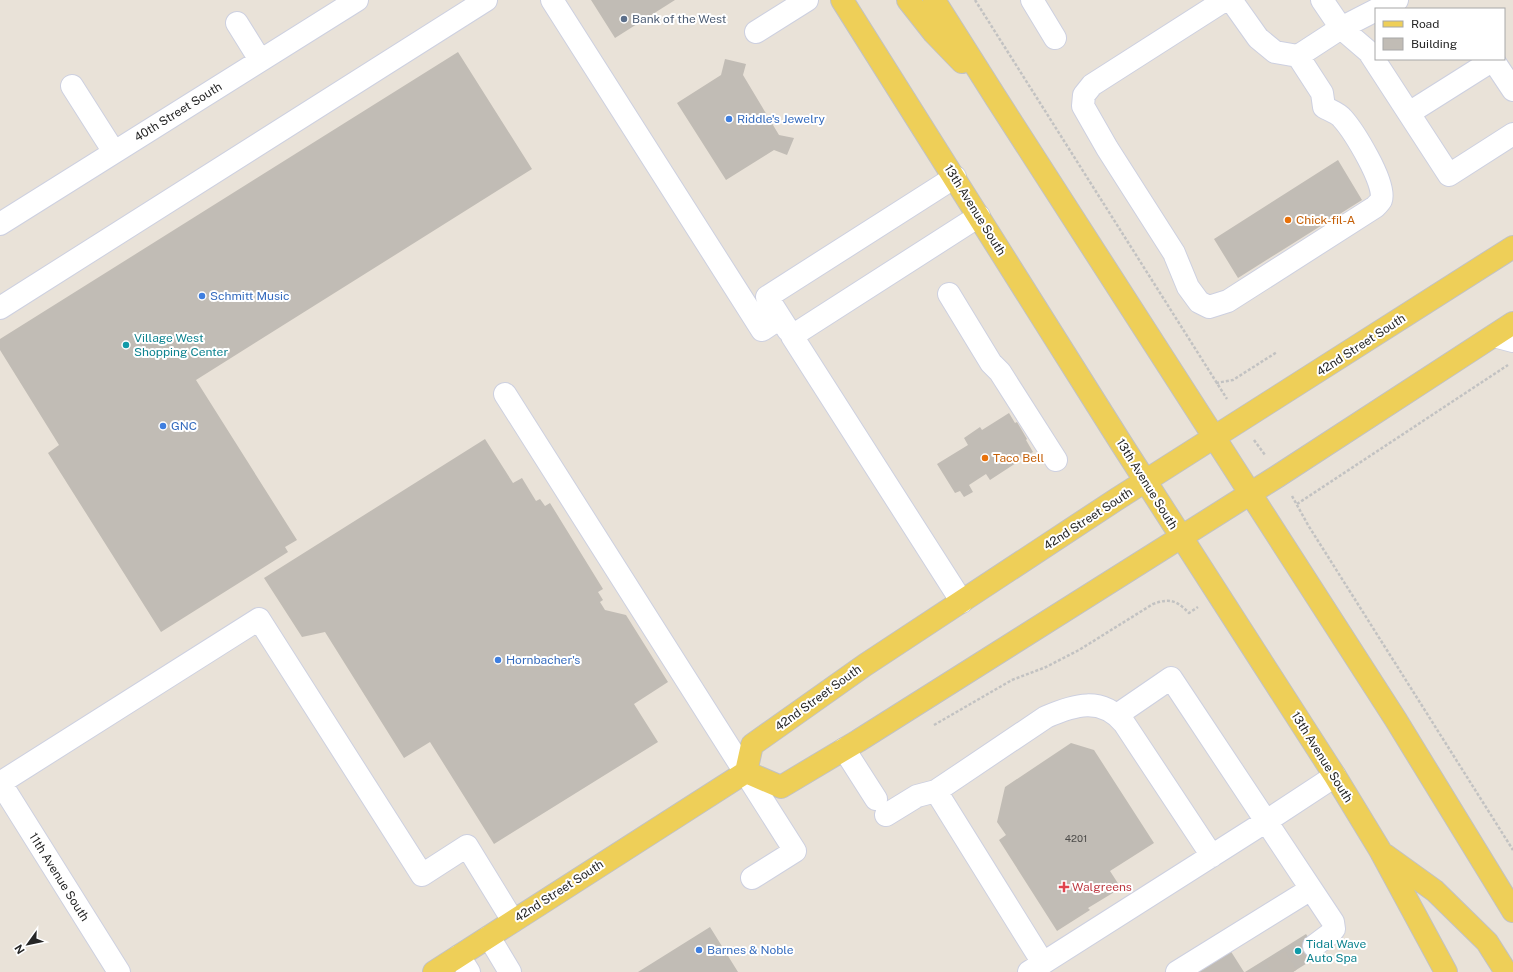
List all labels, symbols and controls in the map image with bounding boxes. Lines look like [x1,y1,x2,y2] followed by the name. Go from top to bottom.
[1375,8,1505,60] legend
[632,12,727,26] place label: Bank of the West
[619,14,629,24] marker: Bank of the West
[1411,17,1439,31] text: Road
[1411,37,1457,51] text: Building
[132,79,224,145] street label: 40th Street South
[737,112,826,126] place label: Riddle's Jewelry
[724,114,734,124] marker: Riddle's Jewelry
[941,162,1009,258] street label: 13th Avenue South
[1296,213,1356,227] place label: Chick-fil-A
[1283,215,1293,225] marker: Chick-fil-A
[210,289,290,303] place label: Schmitt Music
[197,291,207,301] marker: Schmitt Music
[1314,311,1408,379] street label: 42nd Street South
[134,331,228,359] place label: Village West Shopping Center
[121,340,131,350] marker: Village West Shopping Center
[171,419,197,433] place label: GNC
[158,421,168,431] marker: GNC
[1113,436,1181,532] street label: 13th Avenue South
[993,451,1044,465] place label: Taco Bell
[980,453,990,463] marker: Taco Bell
[1041,485,1135,553] street label: 42nd Street South
[506,653,580,667] place label: Hornbacher's
[493,655,503,665] marker: Hornbacher's
[772,662,864,734] street label: 42nd Street South
[1288,709,1356,805] street label: 13th Avenue South
[26,830,92,924] street label: 11th Avenue South
[1065,832,1087,844] house number: 4201
[512,857,606,925] street label: 42nd Street South
[1072,880,1132,894] place label: Walgreens
[1059,882,1069,892] marker: Walgreens
[8,924,48,964] north arrow
[1306,937,1366,965] place label: Tidal Wave Auto Spa
[12,943,27,956] text: N
[707,943,794,957] place label: Barnes & Noble
[694,945,704,955] marker: Barnes & Noble
[1293,946,1303,956] marker: Tidal Wave Auto Spa

